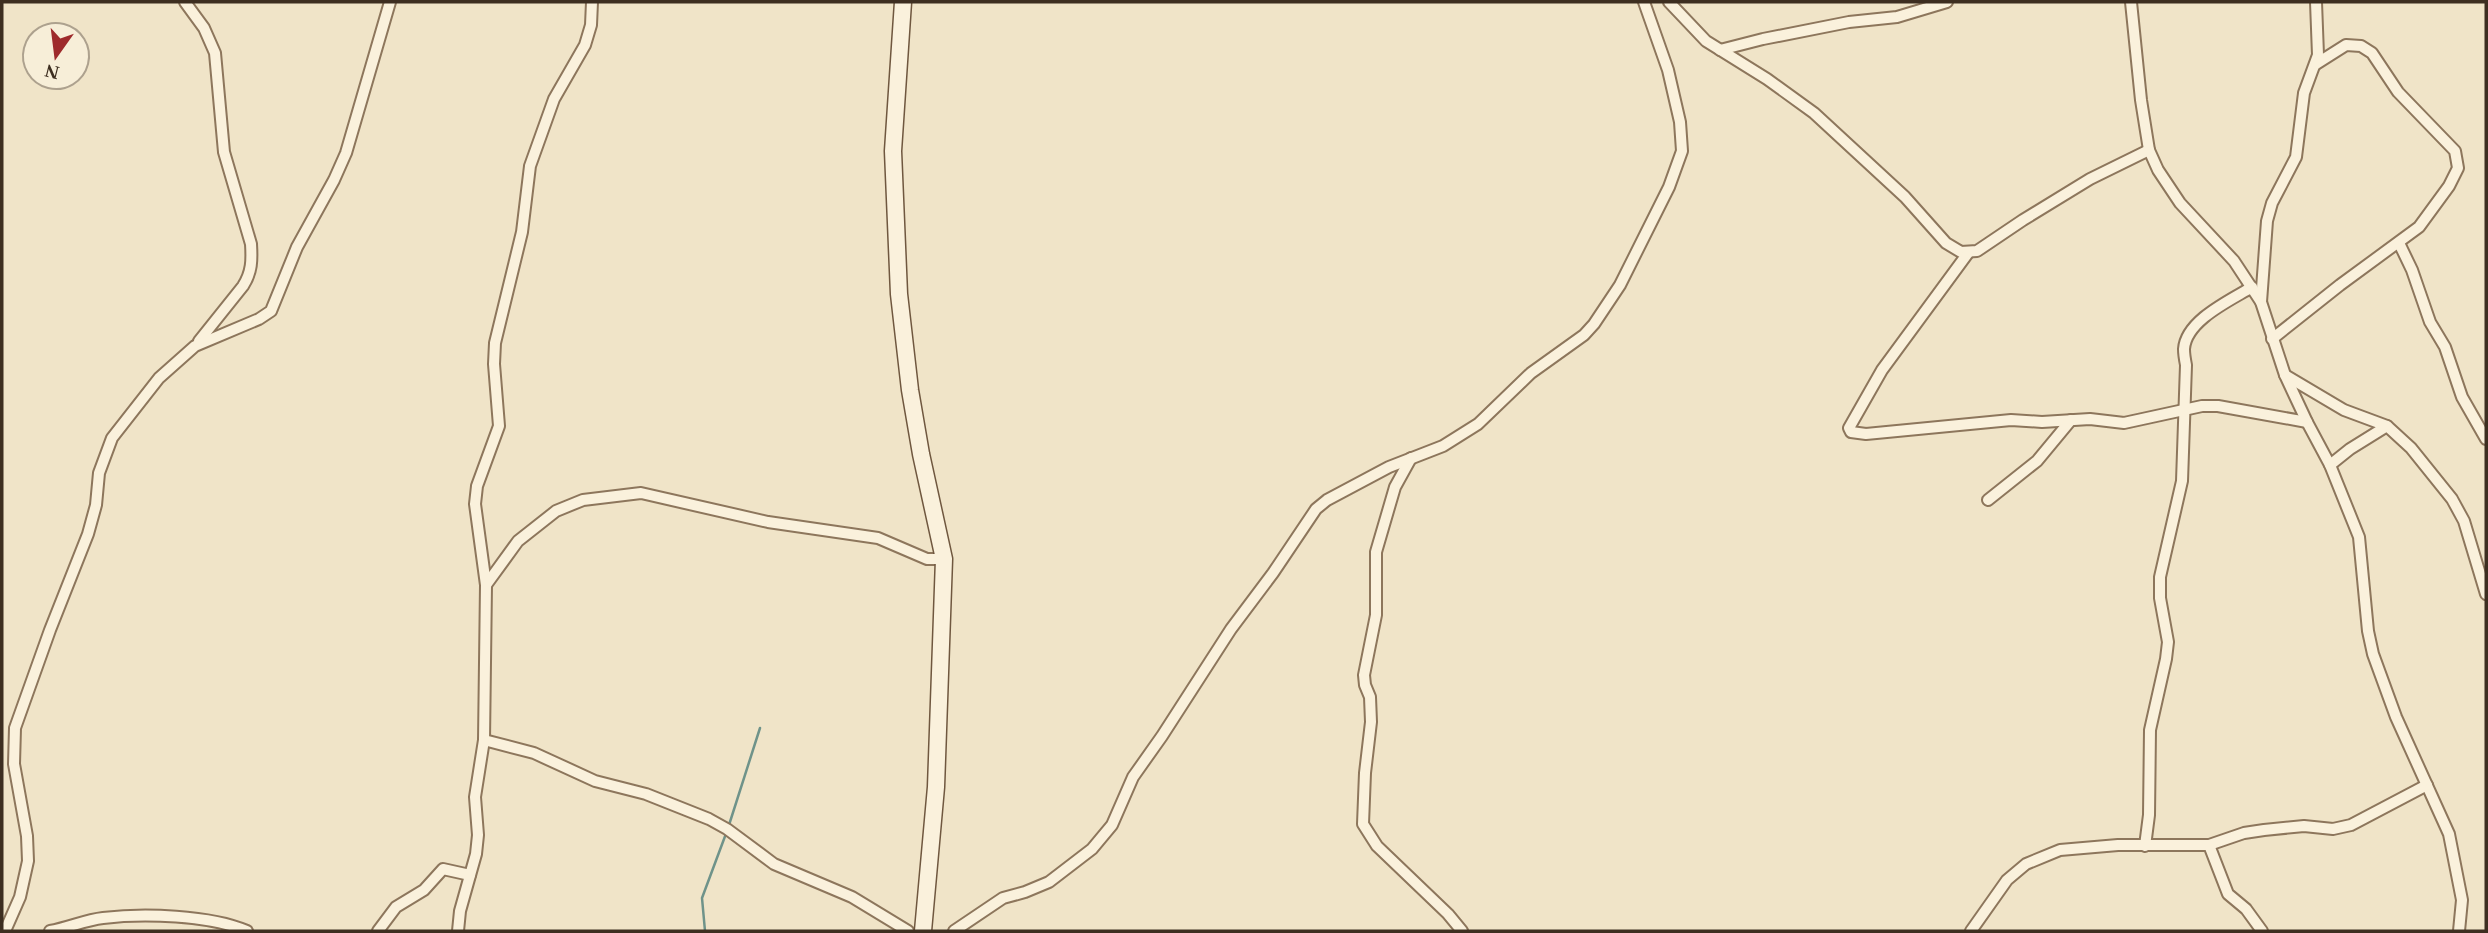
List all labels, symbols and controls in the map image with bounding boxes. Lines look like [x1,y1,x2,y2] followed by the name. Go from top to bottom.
[21,21,91,91] north arrow
[43,60,61,84] text: N

